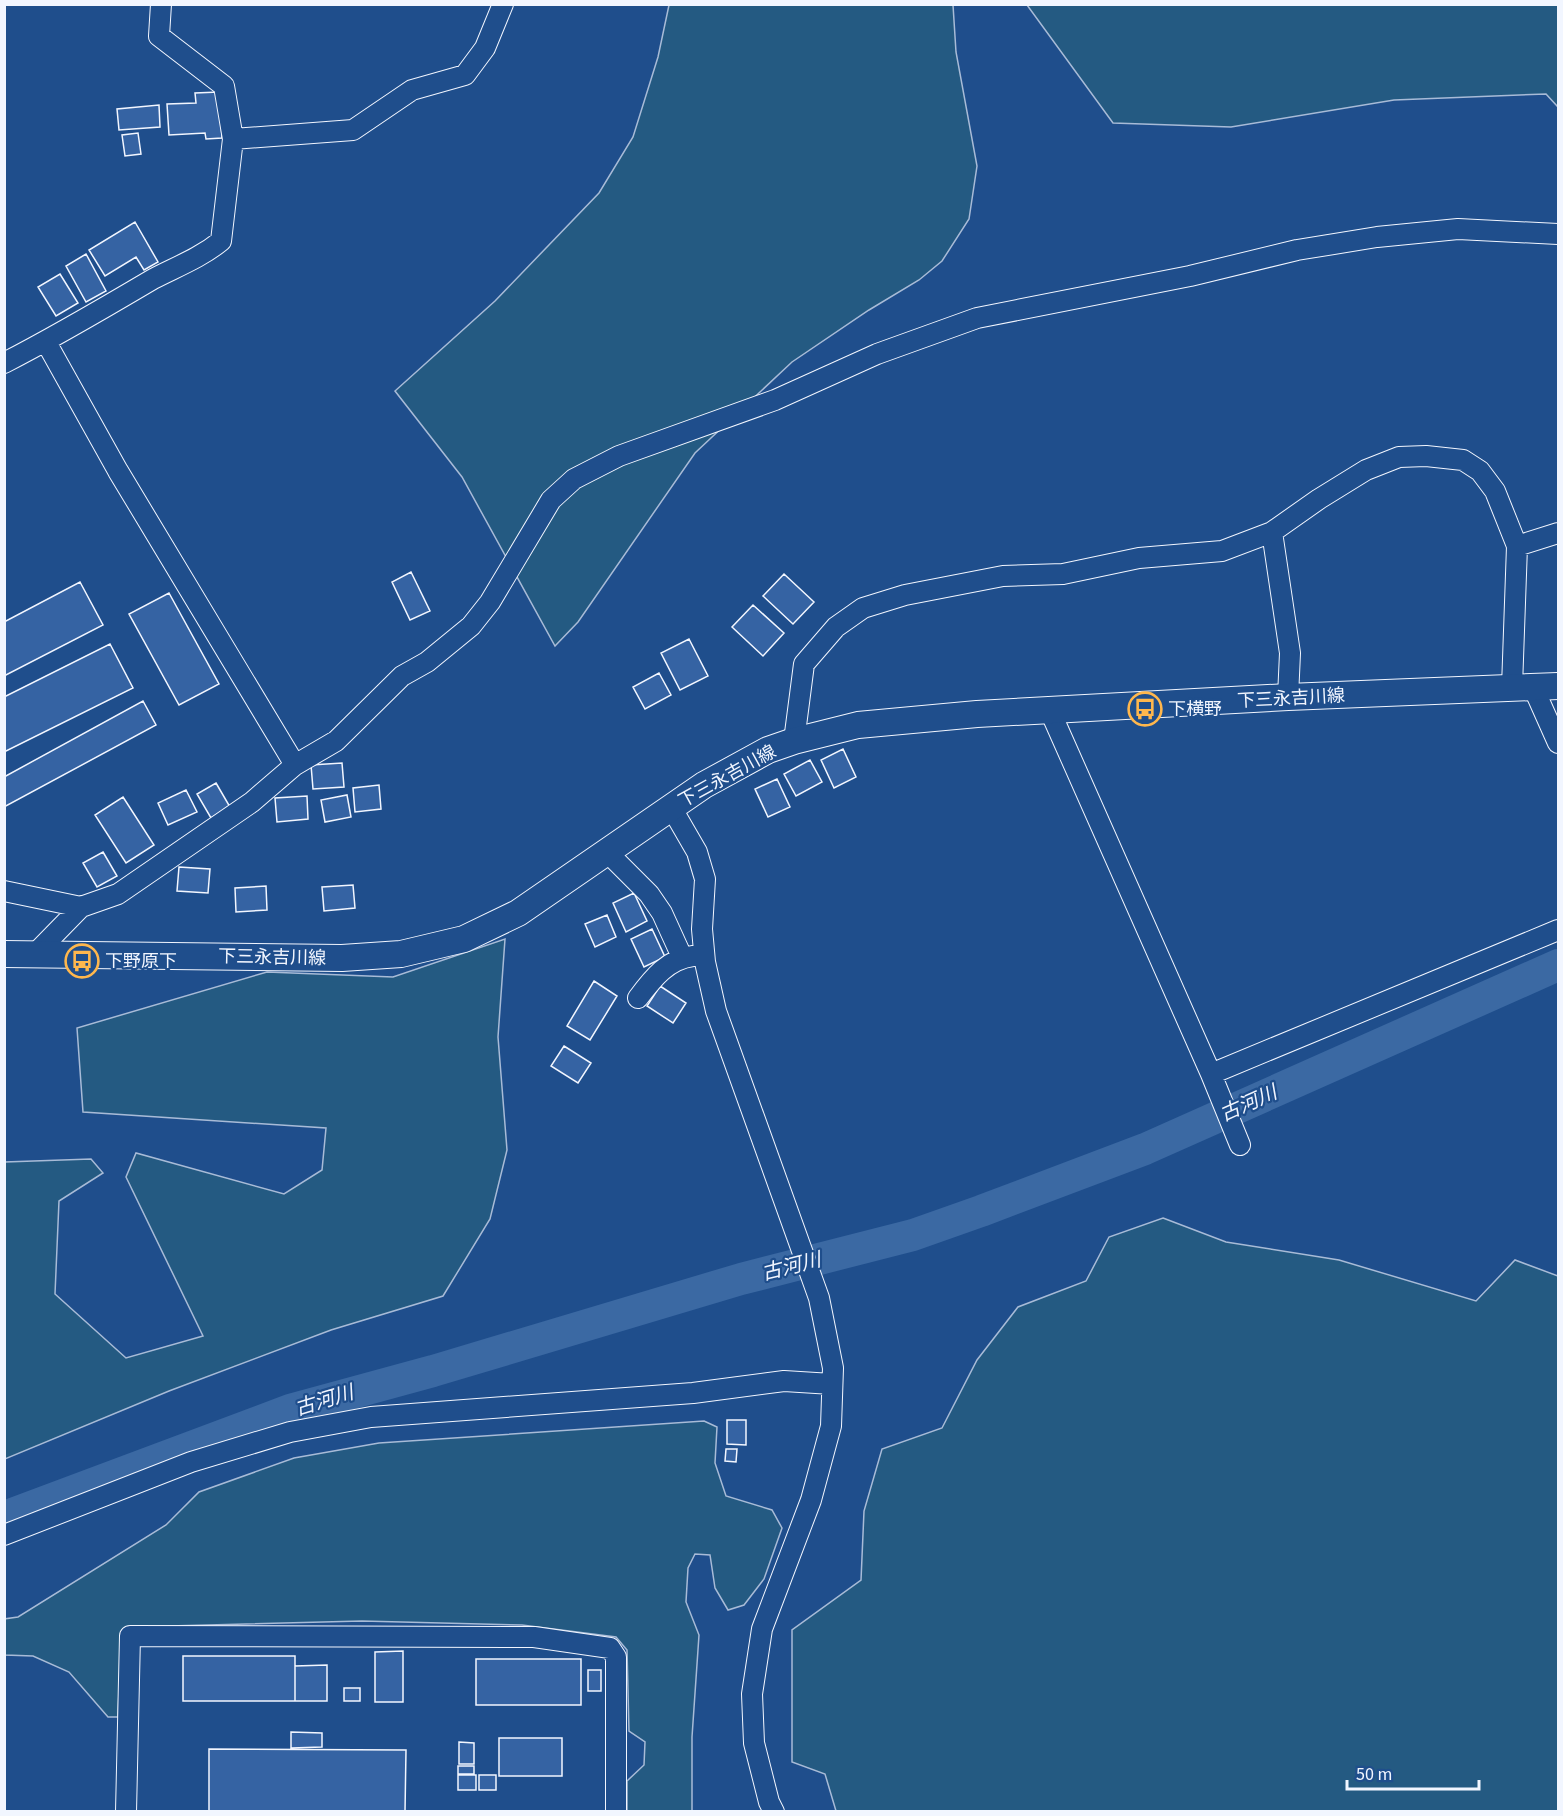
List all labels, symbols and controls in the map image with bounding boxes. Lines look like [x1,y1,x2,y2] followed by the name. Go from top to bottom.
[1236,683,1346,714] street label: 下三永吉川線
[1127,691,1163,727] bus stop icon: 下横野
[1168,697,1222,722] place label: 下横野
[674,739,781,814] street label: 下三永吉川線
[64,943,100,979] bus stop icon: 下野原下
[218,944,326,971] street label: 下三永吉川線
[105,949,177,974] place label: 下野原下
[1215,1078,1283,1129] water label: 古河川
[759,1246,826,1288] water label: 古河川
[292,1378,359,1423] water label: 古河川
[1347,1753,1479,1791] scale bar
[1356,1762,1392,1787] text: 50 m

